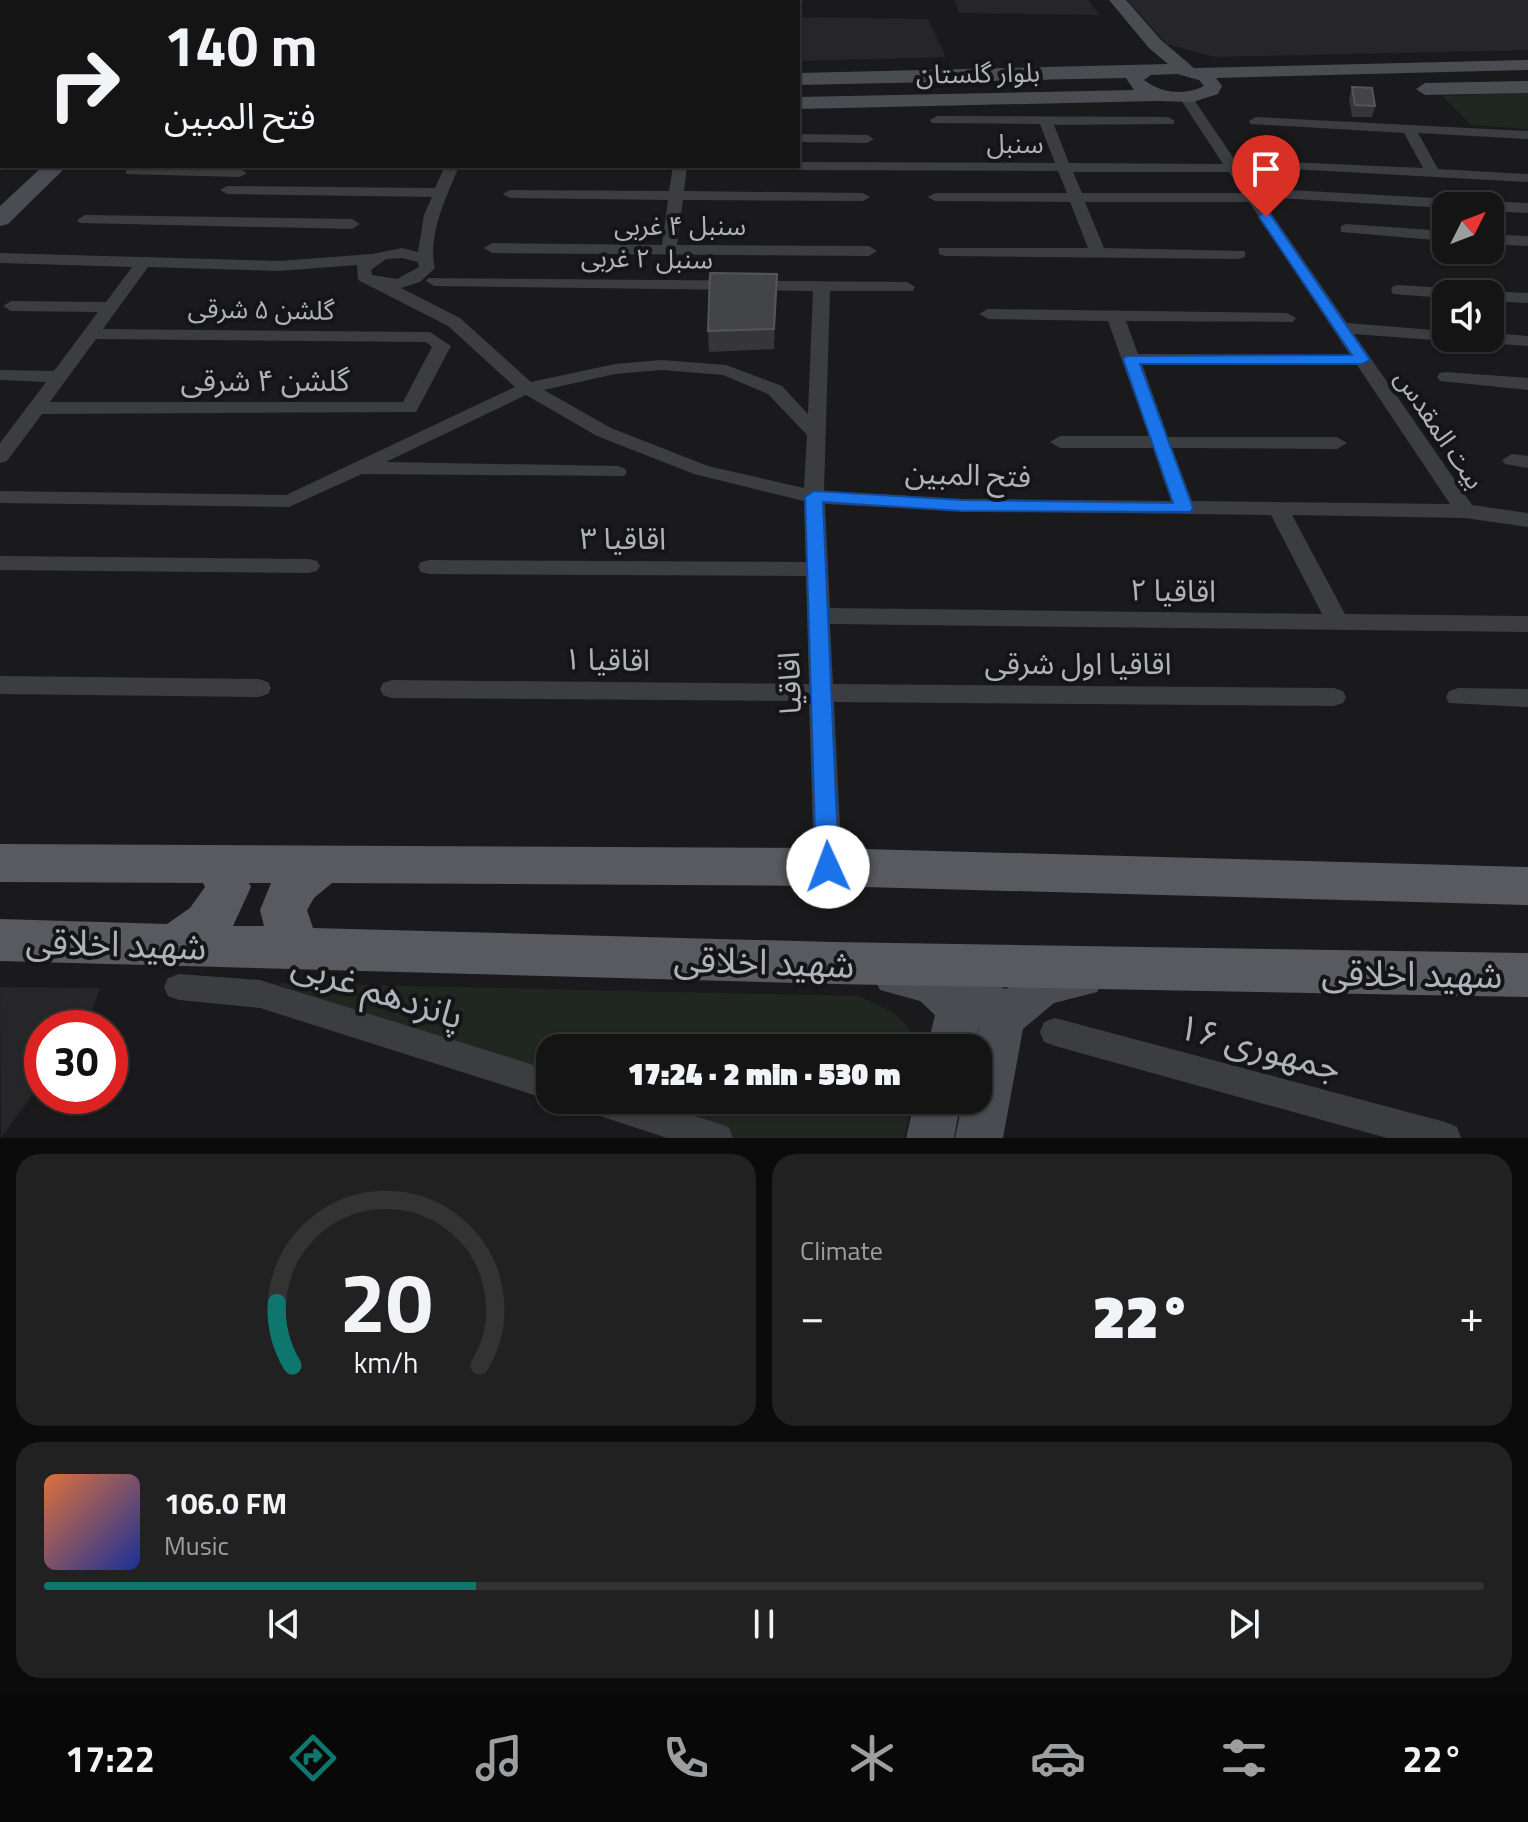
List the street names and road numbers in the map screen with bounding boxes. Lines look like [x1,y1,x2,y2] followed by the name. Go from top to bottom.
[916,52,1040,94] street label: بلوار گلستان
[986,124,1044,163] street label: سنبل
[614,206,746,245] street label: سنبل ۴ غربی
[581,237,713,279] street label: سنبل ۲ غربی
[187,288,335,330] street label: گلشن ۵ شرقی
[180,357,350,403] street label: گلشن ۴ شرقی
[1386,361,1494,497] street label: بیت المقدس
[904,449,1032,499] street label: فتح المبین
[580,515,666,561] street label: اقاقیا ۳
[1129,566,1217,614] street label: اقاقیا ۲
[563,635,651,683] street label: اقاقیا ۱
[984,640,1172,686] street label: اقاقیا اول شرقی
[765,651,813,715] street label: اقاقیا
[25,912,207,974] street label: شهید اخلاقی
[673,930,855,992] street label: شهید اخلاقی
[285,935,471,1044] street label: پانزدهم غربی
[1321,944,1503,1002] street label: شهید اخلاقی
[1172,998,1348,1094] street label: جمهوری ۱۶

